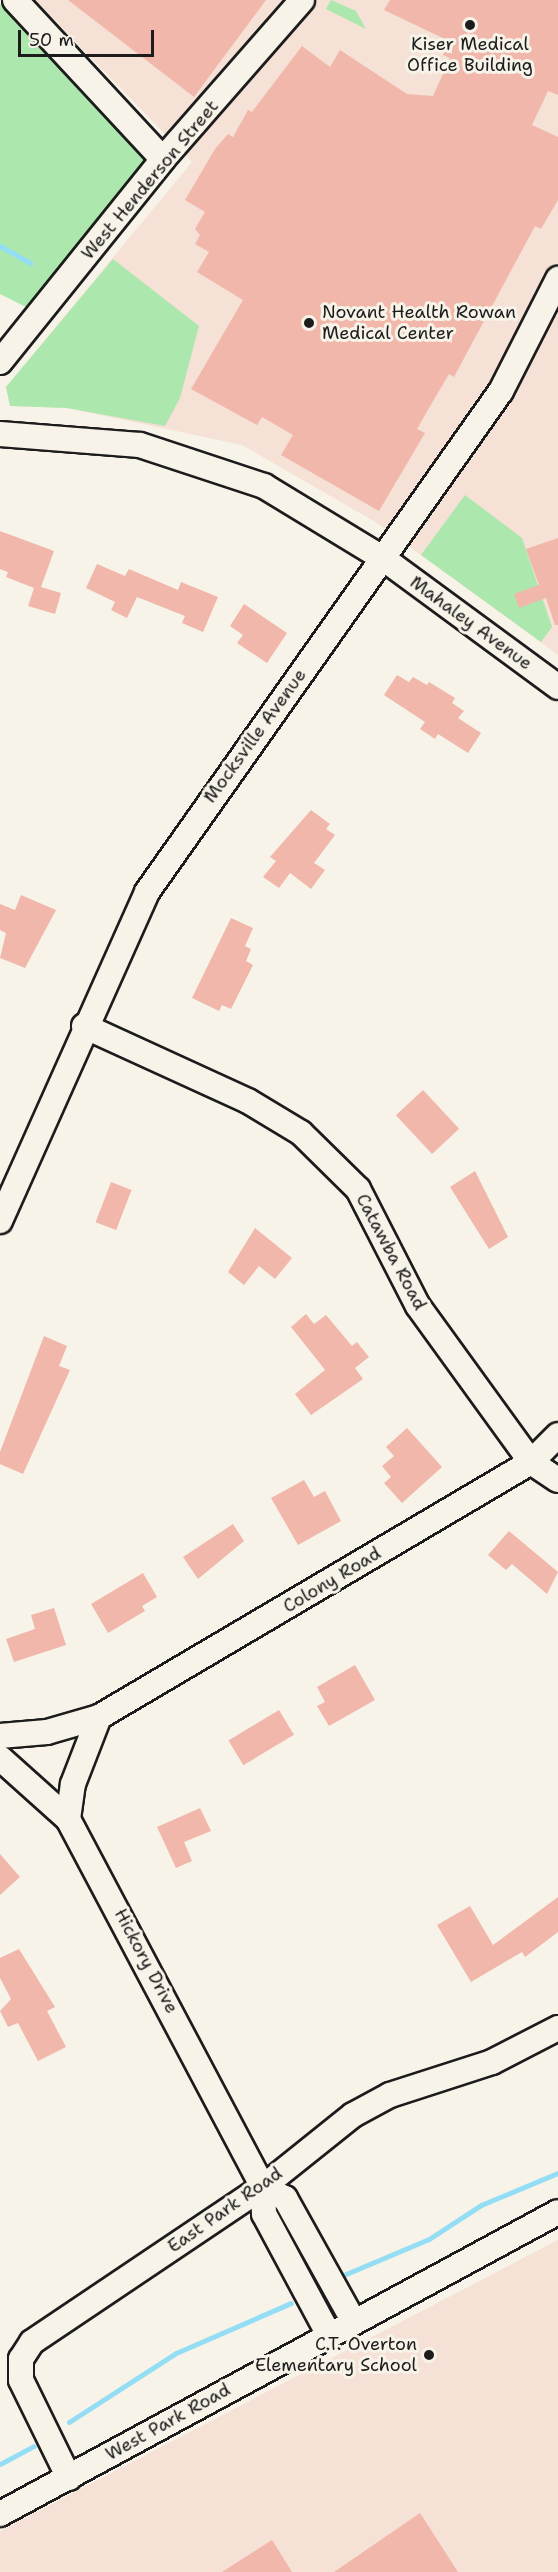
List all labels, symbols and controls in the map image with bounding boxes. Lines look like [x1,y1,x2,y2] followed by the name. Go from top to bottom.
[21,18,158,56] scale bar
[463,18,477,32] marker: Kiser Medical Office Building
[29,28,74,52] text: 50 m
[407,34,533,76] place label: Kiser Medical Office Building
[77,96,223,264] street label: West Henderson Street
[322,302,516,344] place label: Novant Health Rowan Medical Center
[300,314,318,332] marker: Novant Health Rowan Medical Center
[406,571,536,675] street label: Mahaley Avenue
[199,665,311,807] street label: Mocksville Avenue
[351,1190,431,1314] street label: Catawba Road
[279,1542,385,1618] street label: Colony Road
[109,1905,183,2017] street label: Hickory Drive
[164,2163,286,2257] street label: East Park Road
[255,2334,417,2376] place label: C.T. Overton Elementary School
[422,2348,436,2362] marker: C.T. Overton Elementary School
[102,2379,234,2465] street label: West Park Road

